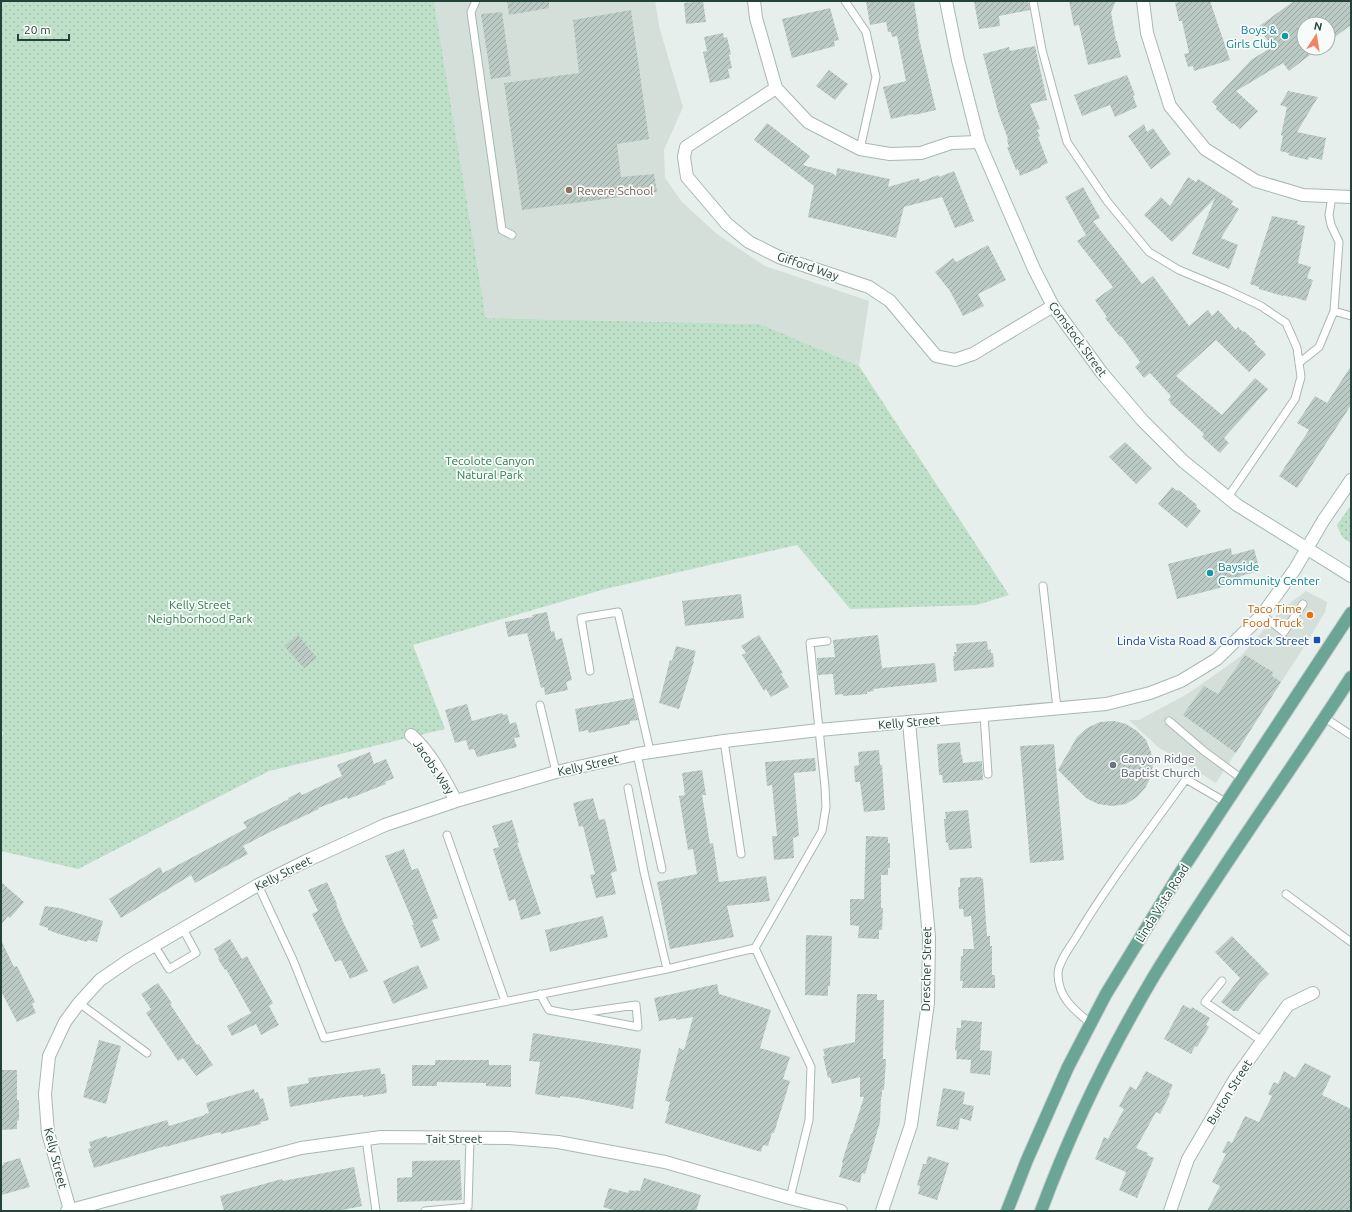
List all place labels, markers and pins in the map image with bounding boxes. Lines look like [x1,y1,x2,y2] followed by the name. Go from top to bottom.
[1226,23,1277,50] place label: Boys & Girls Club
[1280,31,1290,41] marker: Boys & Girls Club
[577,184,653,197] place label: Revere School
[564,185,574,195] marker: Revere School
[1218,560,1320,587] place label: Bayside Community Center
[1205,568,1215,578] marker: Bayside Community Center
[1243,602,1302,629] place label: Taco Time Food Truck
[1305,610,1315,620] marker: Taco Time Food Truck
[1117,634,1309,647] place label: Linda Vista Road & Comstock Street
[1312,635,1322,645] marker: Linda Vista Road & Comstock Street
[1121,752,1200,779] place label: Canyon Ridge Baptist Church
[1108,760,1118,770] marker: Canyon Ridge Baptist Church

